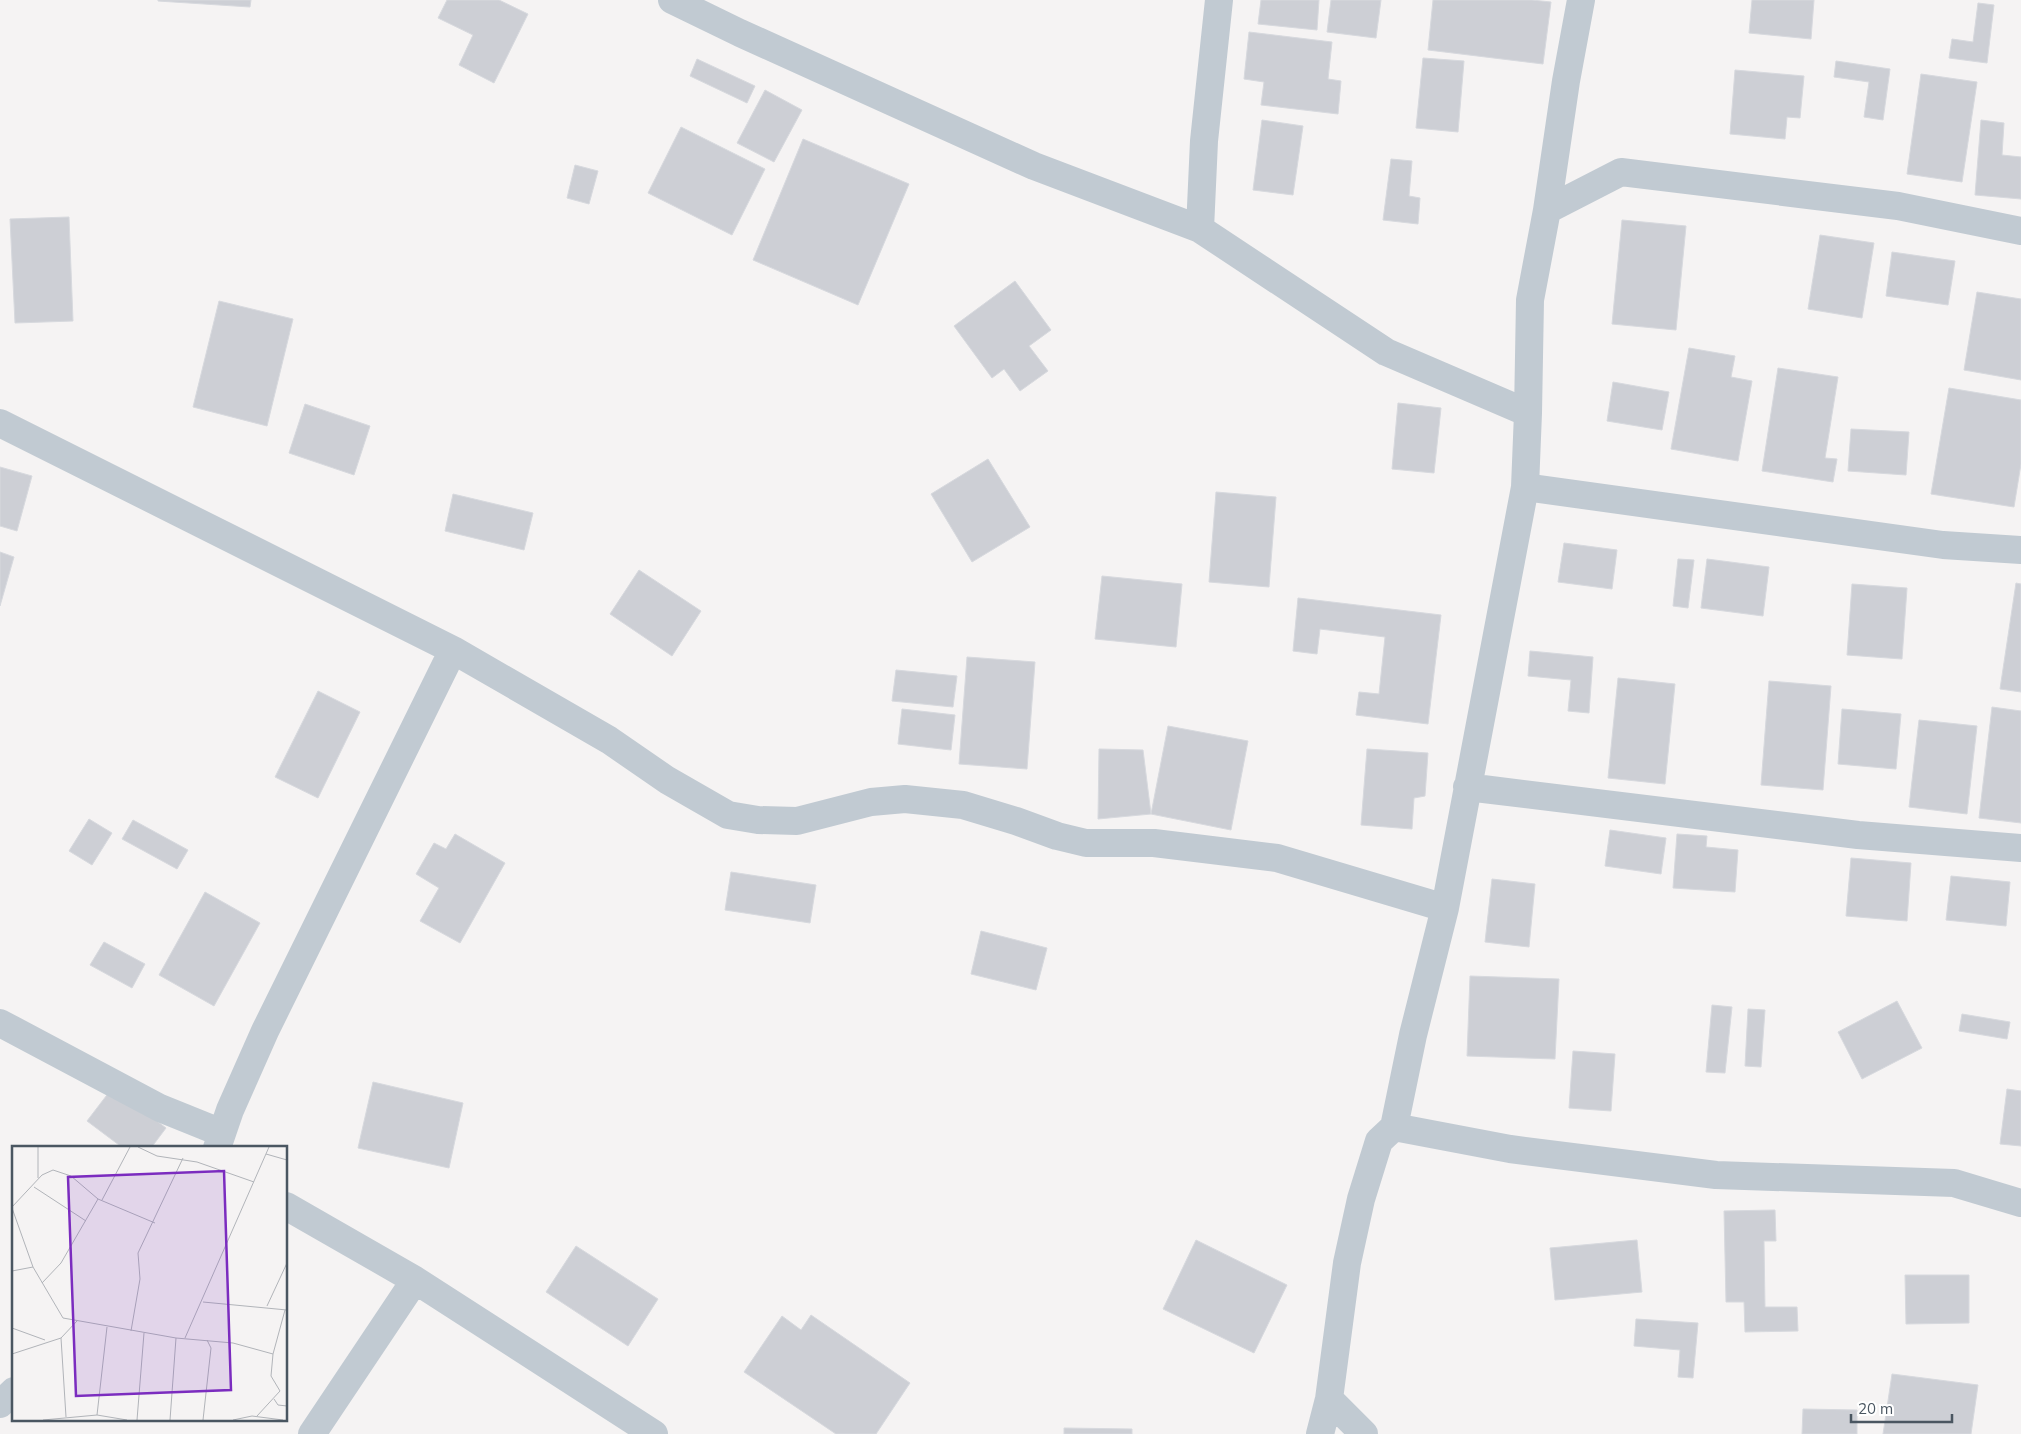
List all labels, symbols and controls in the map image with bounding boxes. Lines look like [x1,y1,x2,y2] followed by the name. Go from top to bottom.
[12,1146,288,1422] inset map
[1851,1392,1952,1424] scale bar
[1858,1399,1893,1418] text: 20 m

